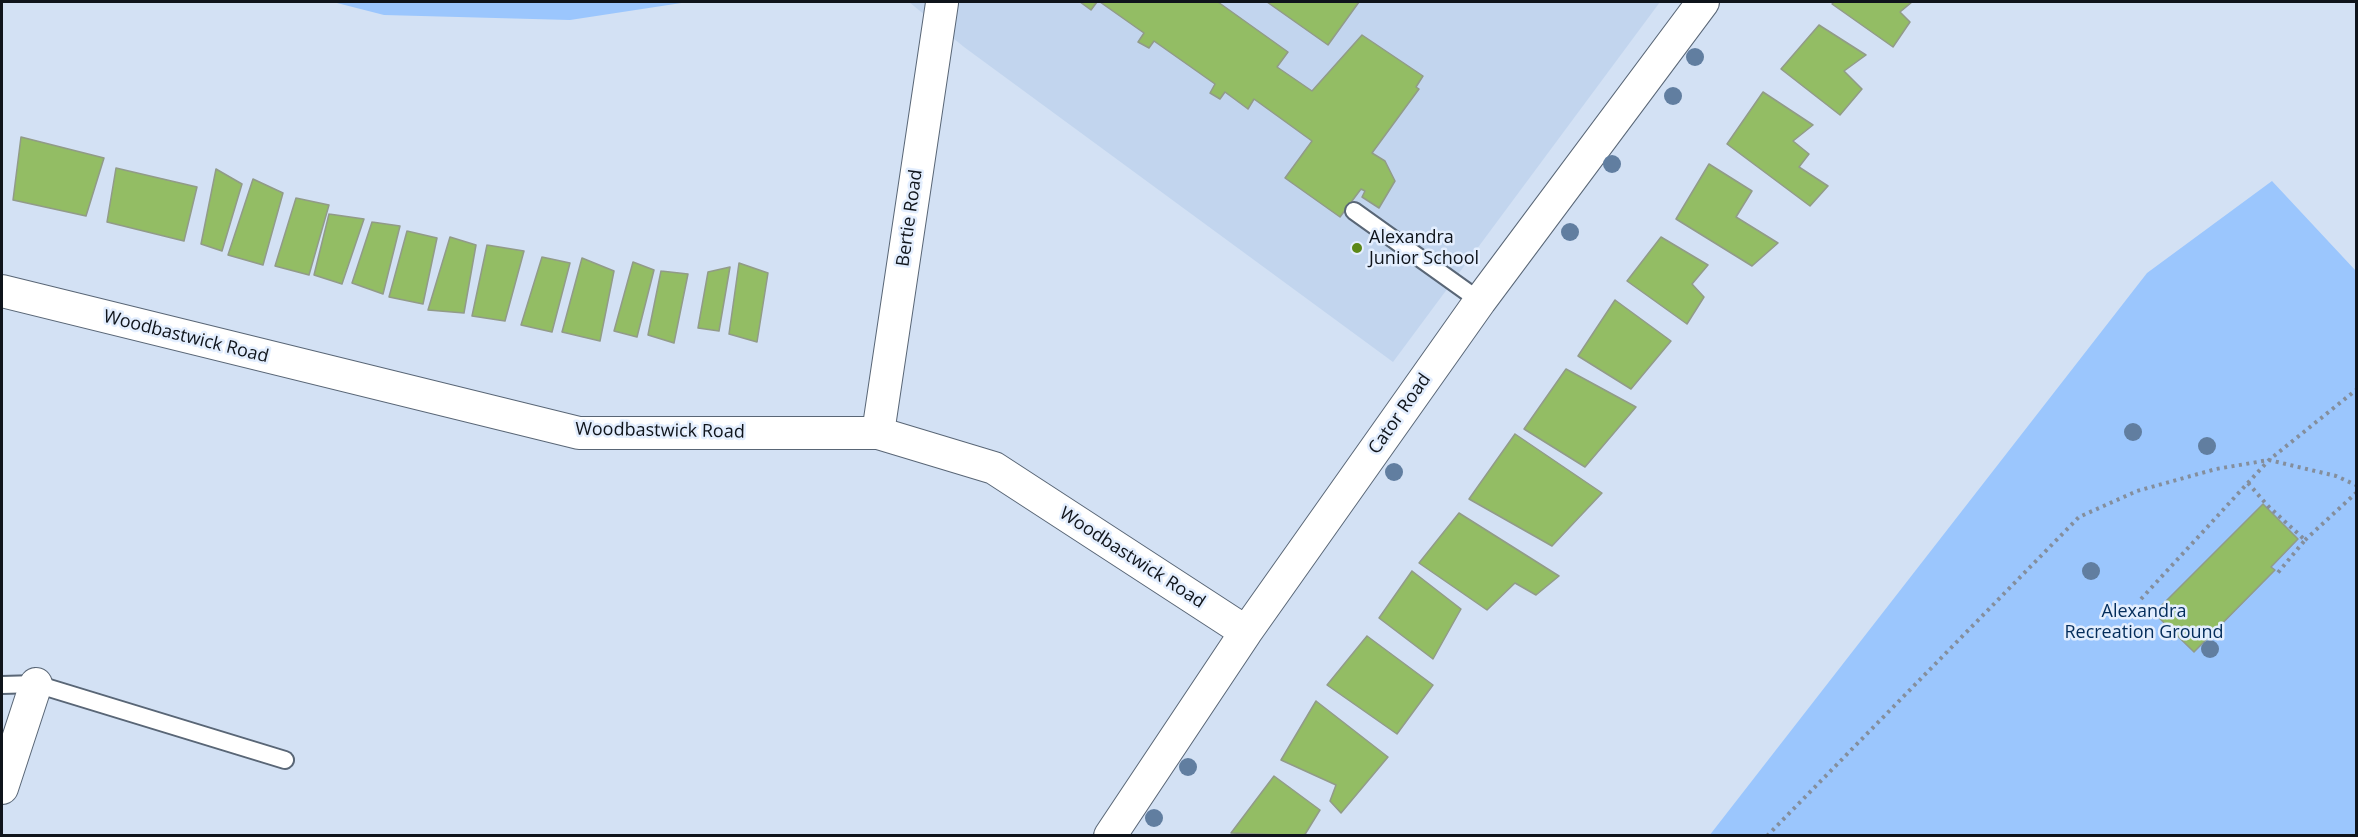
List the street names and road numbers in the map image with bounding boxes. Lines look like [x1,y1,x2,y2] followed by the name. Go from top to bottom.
[893,168,927,268] street label: Bertie Road
[101,306,271,368] street label: Woodbastwick Road
[1364,369,1436,459] street label: Cator Road
[575,419,745,443] street label: Woodbastwick Road
[1055,503,1209,613] street label: Woodbastwick Road

